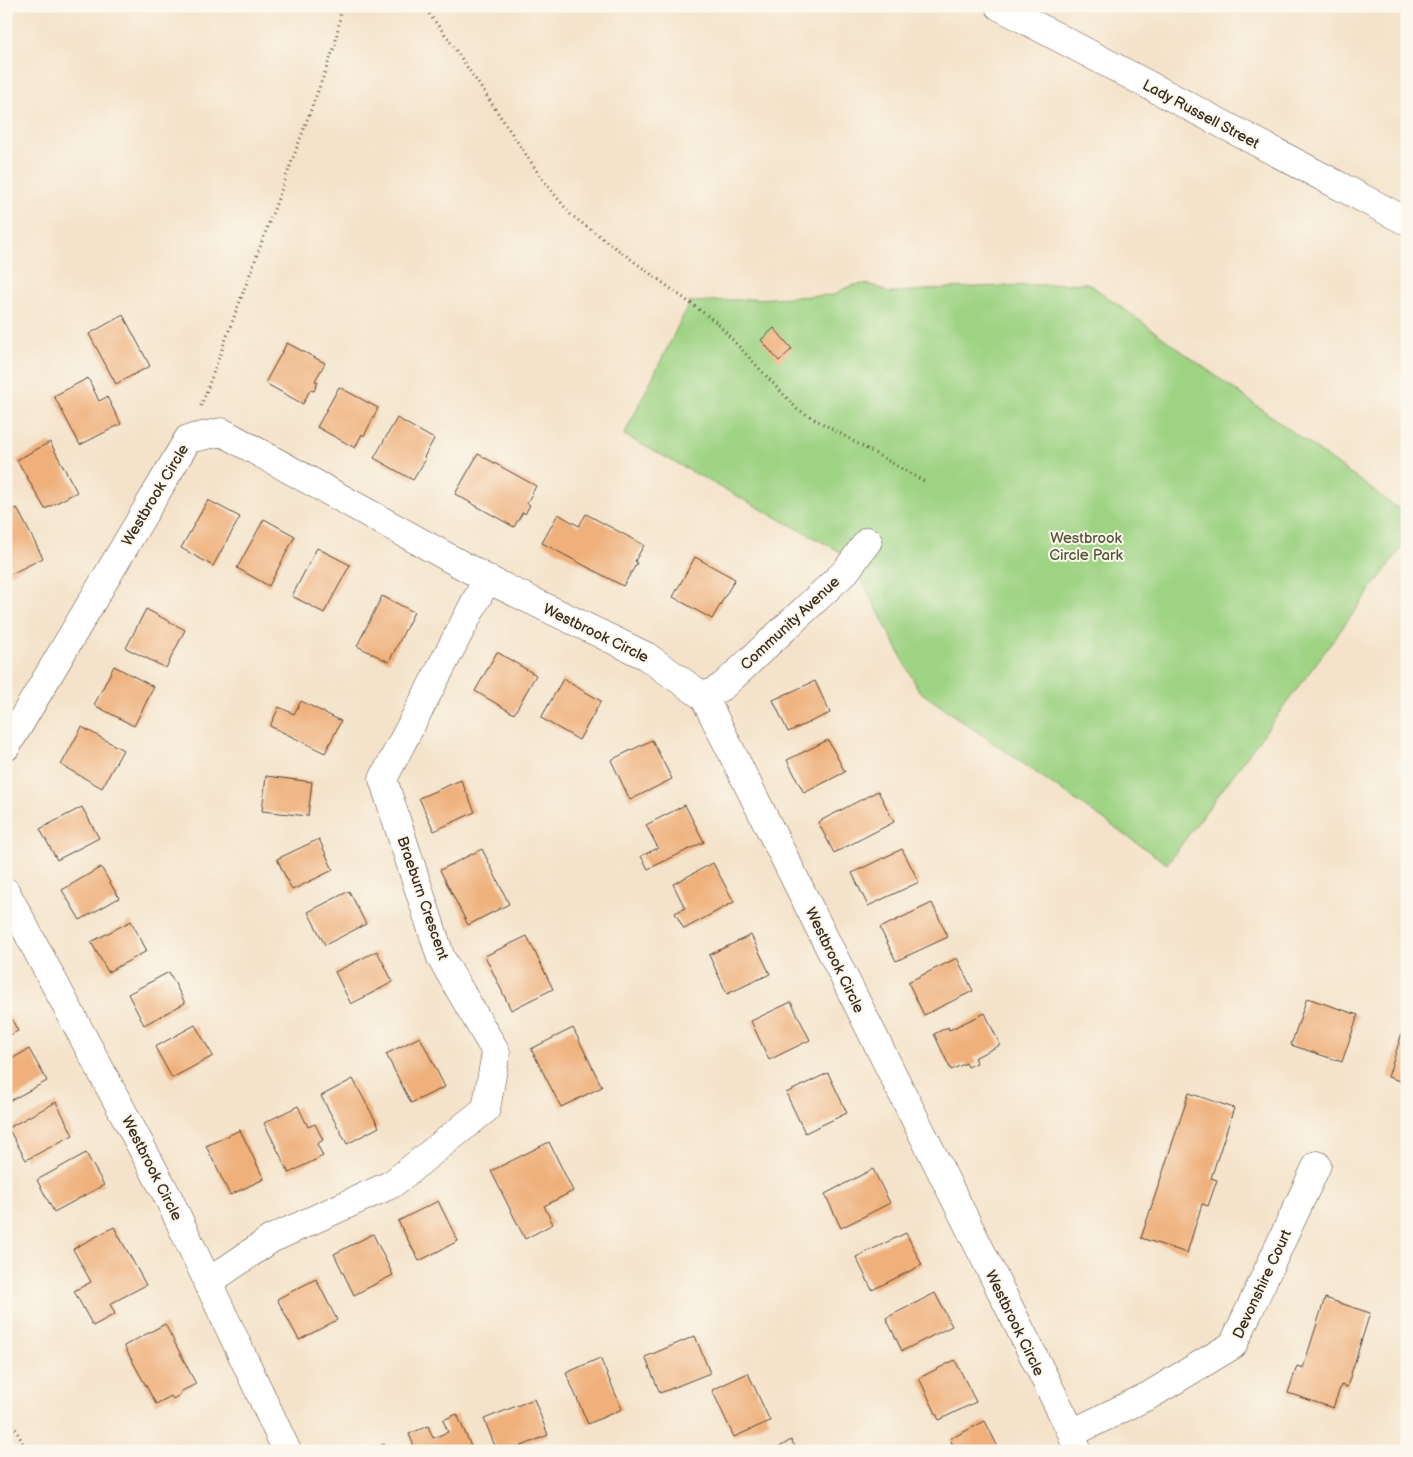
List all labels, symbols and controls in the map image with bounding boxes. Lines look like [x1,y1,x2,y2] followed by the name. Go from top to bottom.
[1139,76,1263,153] street label: Lady Russell Street
[118,441,193,550] street label: Westbrook Circle
[1049,529,1123,565] park label: Westbrook Circle Park
[737,572,844,674] street label: Community Avenue
[540,600,652,667] street label: Westbrook Circle
[392,834,453,963] street label: Braeburn Crescent
[801,904,868,1016] street label: Westbrook Circle
[117,1113,186,1224] street label: Westbrook Circle
[1229,1226,1296,1342] street label: Devonshire Court
[981,1267,1048,1379] street label: Westbrook Circle

